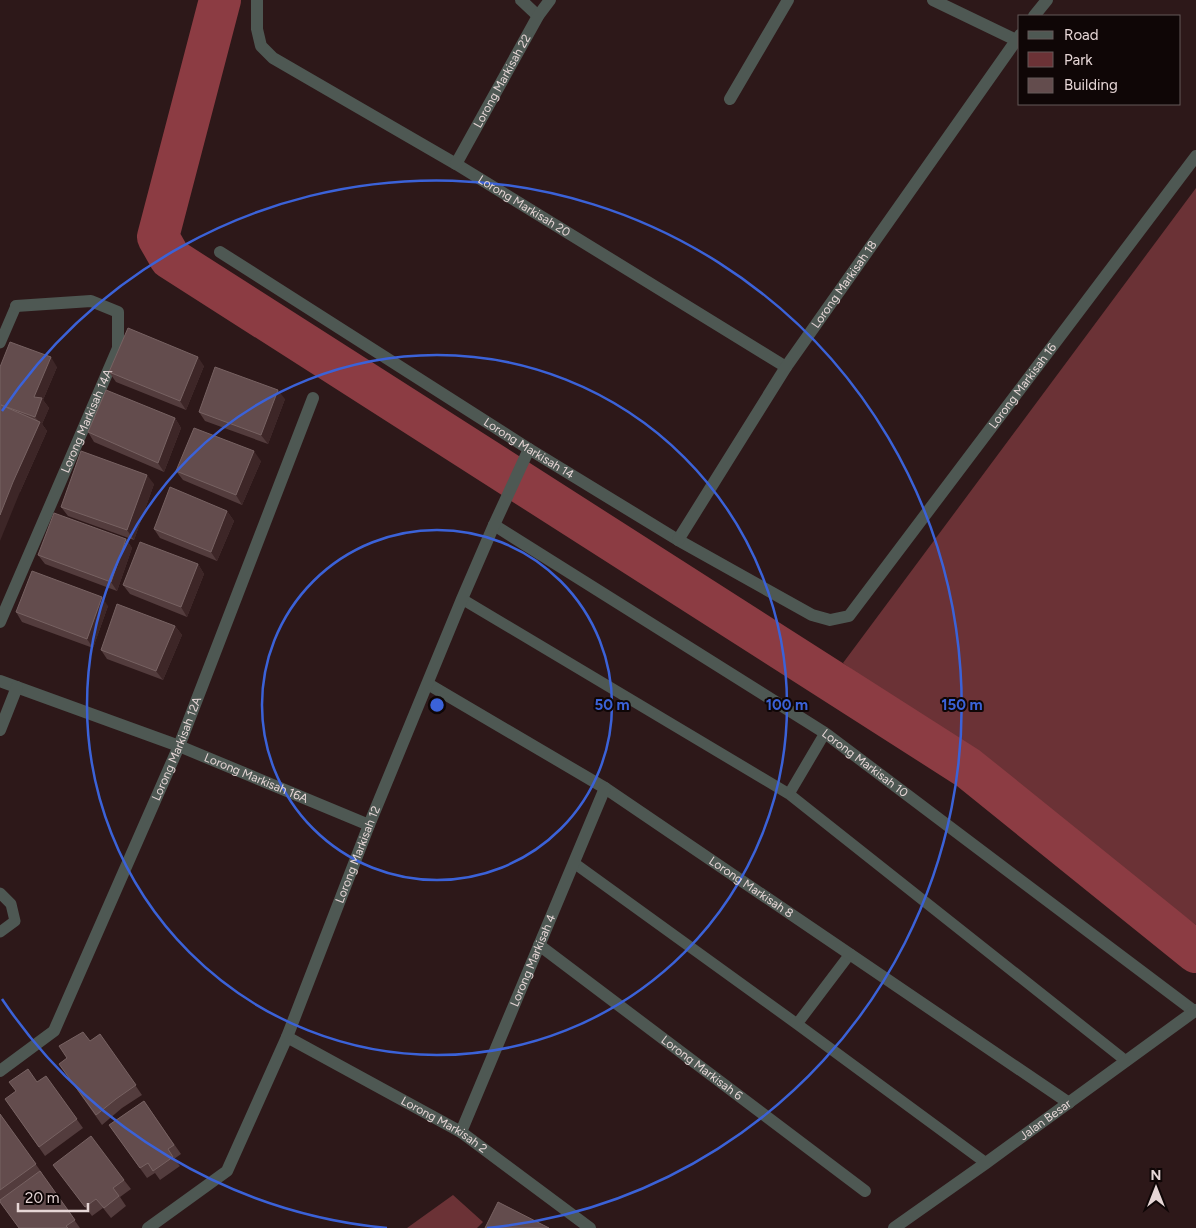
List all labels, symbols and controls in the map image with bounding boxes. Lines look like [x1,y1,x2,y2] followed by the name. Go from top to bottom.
[1018,15,1181,105] legend
[1064,26,1099,44] text: Road
[471,32,534,130] street label: Lorong Markisah 22
[1064,51,1093,69] text: Park
[1064,76,1118,94] text: Building
[476,172,573,240] street label: Lorong Markisah 20
[809,238,880,331] street label: Lorong Markisah 18
[986,340,1059,431] street label: Lorong Markisah 16
[58,367,115,475] street label: Lorong Markisah 14A
[481,415,577,482] street label: Lorong Markisah 14
[149,695,204,803] street label: Lorong Markisah 12A
[428,696,446,714] centre of rings
[594,696,630,714] text: 50 m
[766,696,808,714] text: 100 m
[941,696,983,714] text: 150 m
[819,726,911,800] street label: Lorong Markisah 10
[202,750,310,806] street label: Lorong Markisah 16A
[333,804,383,905] street label: Lorong Markisah 12
[706,854,796,921] street label: Lorong Markisah 8
[507,912,559,1009] street label: Lorong Markisah 4
[658,1033,745,1103] street label: Lorong Markisah 6
[399,1094,490,1156] street label: Lorong Markisah 2
[1017,1096,1074,1143] street label: Jalan Besar
[1131,1163,1181,1213] north arrow
[1151,1167,1161,1184] text: N
[18,1180,88,1212] scale bar
[25,1189,59,1207] text: 20 m

